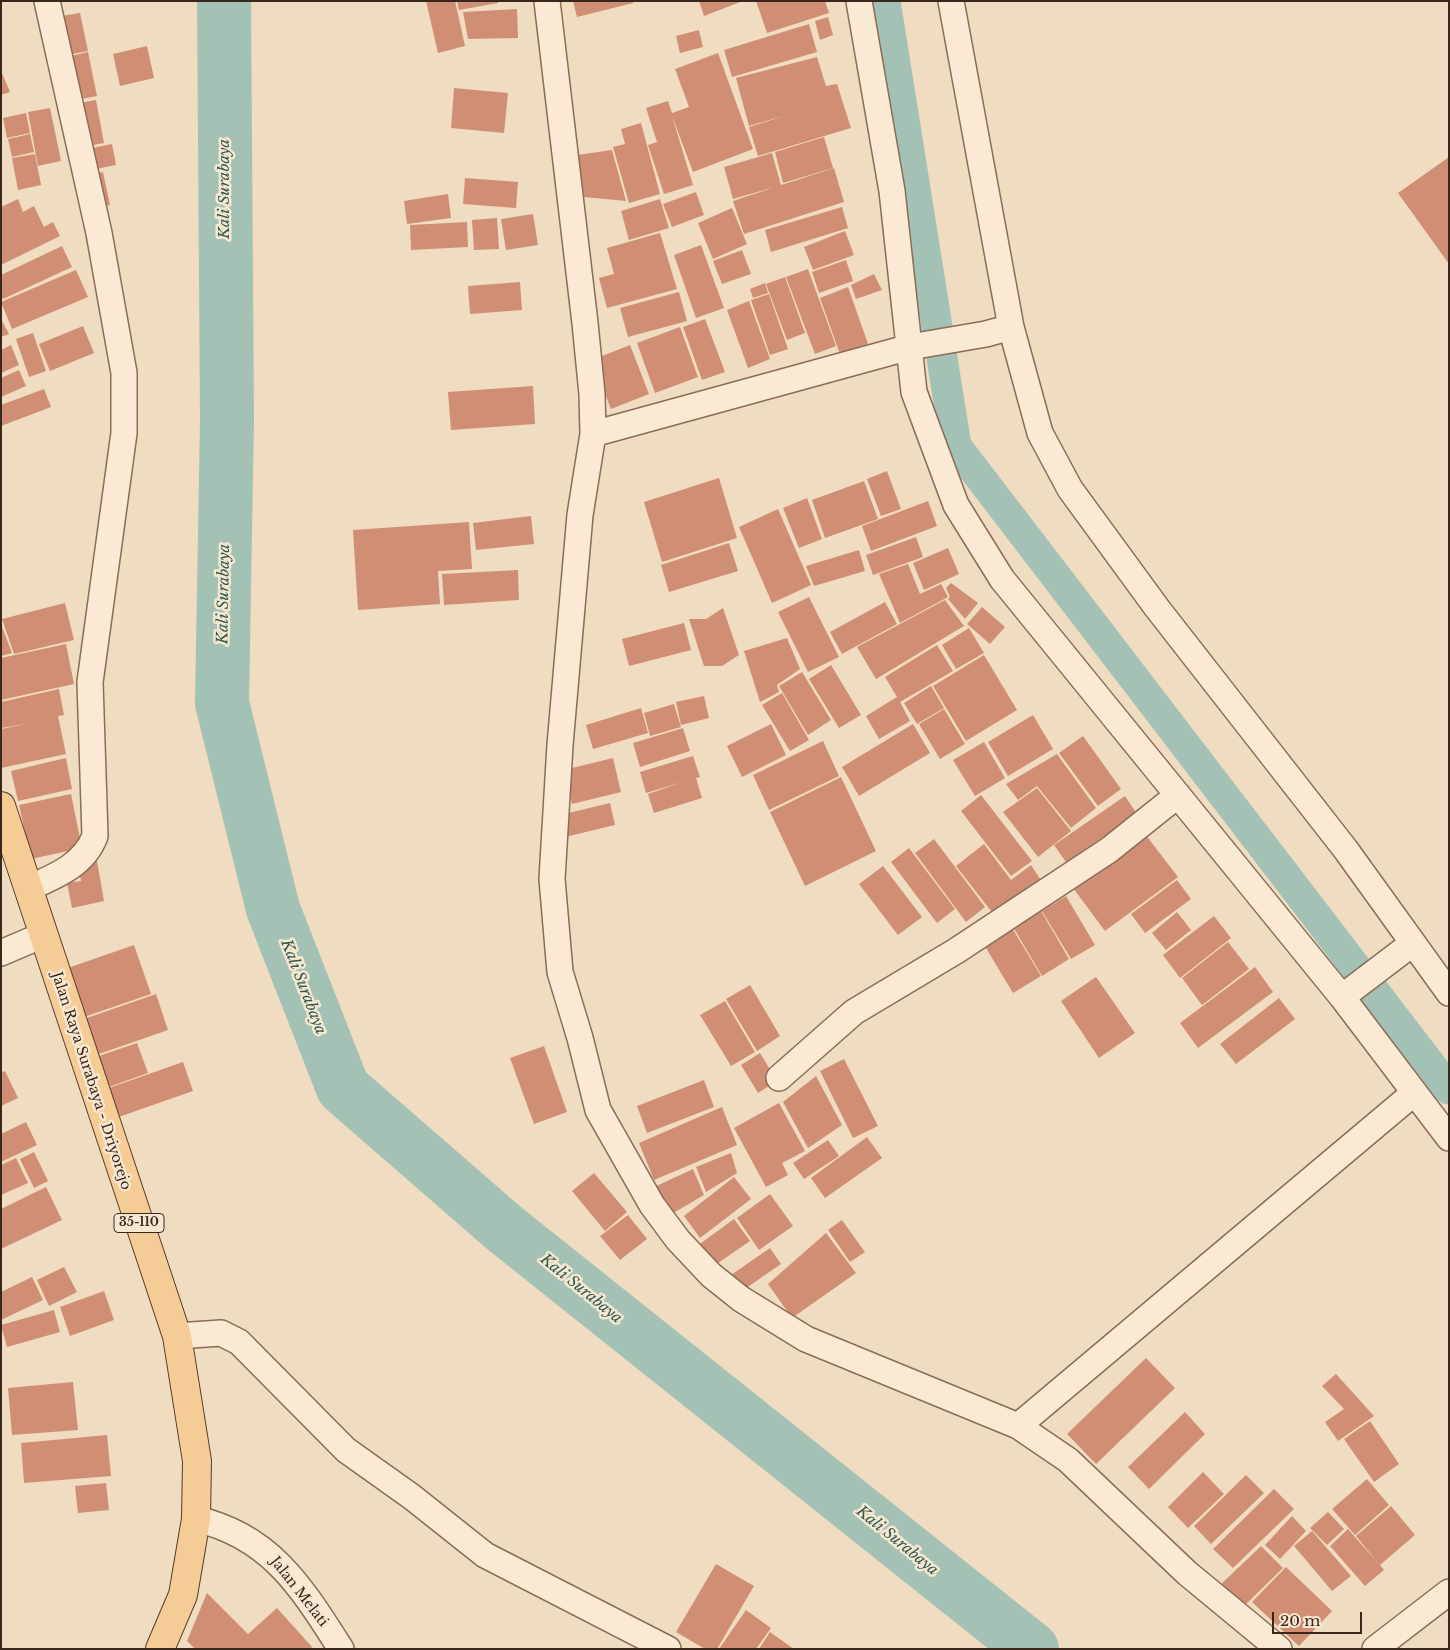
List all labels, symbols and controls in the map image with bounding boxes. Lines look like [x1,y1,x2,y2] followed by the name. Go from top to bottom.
[216,139,234,239] water label: Kali Surabaya
[214,544,234,644] water label: Kali Surabaya
[277,937,329,1037] water label: Kali Surabaya
[48,970,134,1192] street label: Jalan Raya Surabaya - Driyorejo
[114,1214,164,1232] road number: 35-110
[536,1250,626,1328] water label: Kali Surabaya
[852,1502,942,1580] water label: Kali Surabaya
[266,1554,332,1630] street label: Jalan Melati
[1275,1602,1365,1634] scale bar
[1280,1611,1320,1630] text: 20 m

